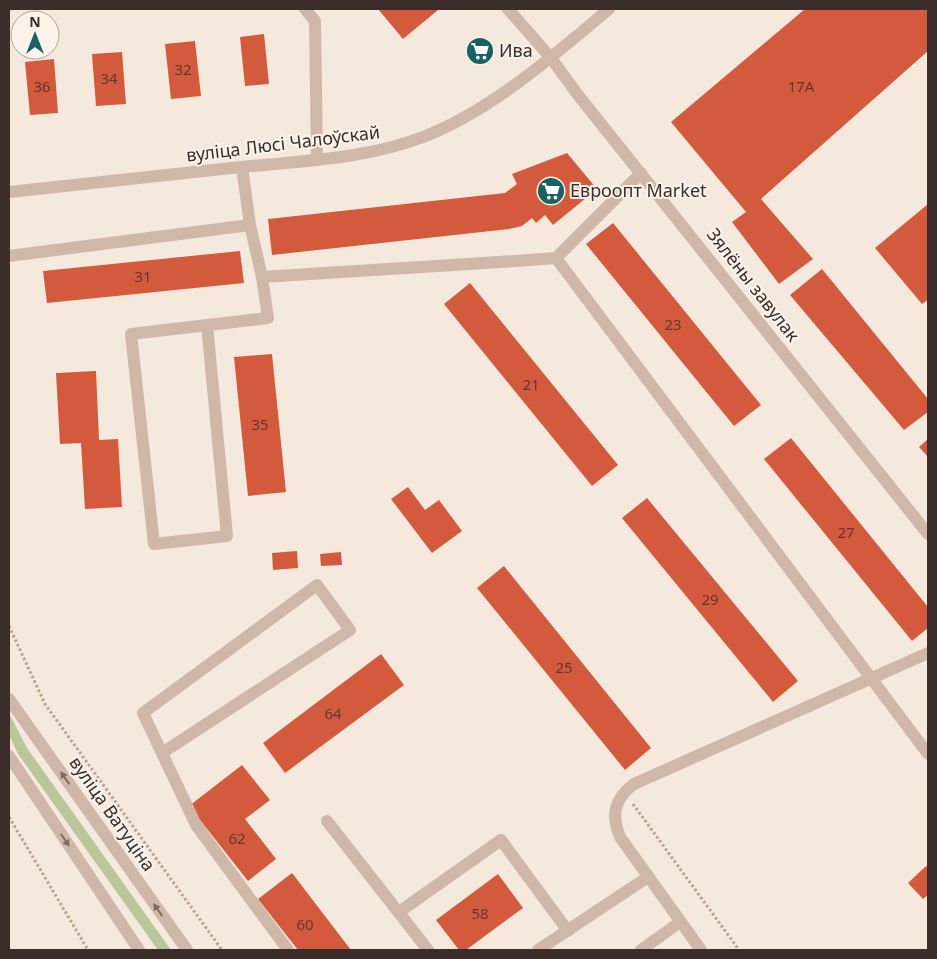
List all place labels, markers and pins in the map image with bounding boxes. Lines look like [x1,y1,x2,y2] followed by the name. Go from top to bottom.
[465,36,495,66] supermarket icon: Ива
[499,38,533,62] place label: Ива
[536,176,566,206] supermarket icon: Евроопт Market
[570,178,707,202] place label: Евроопт Market

